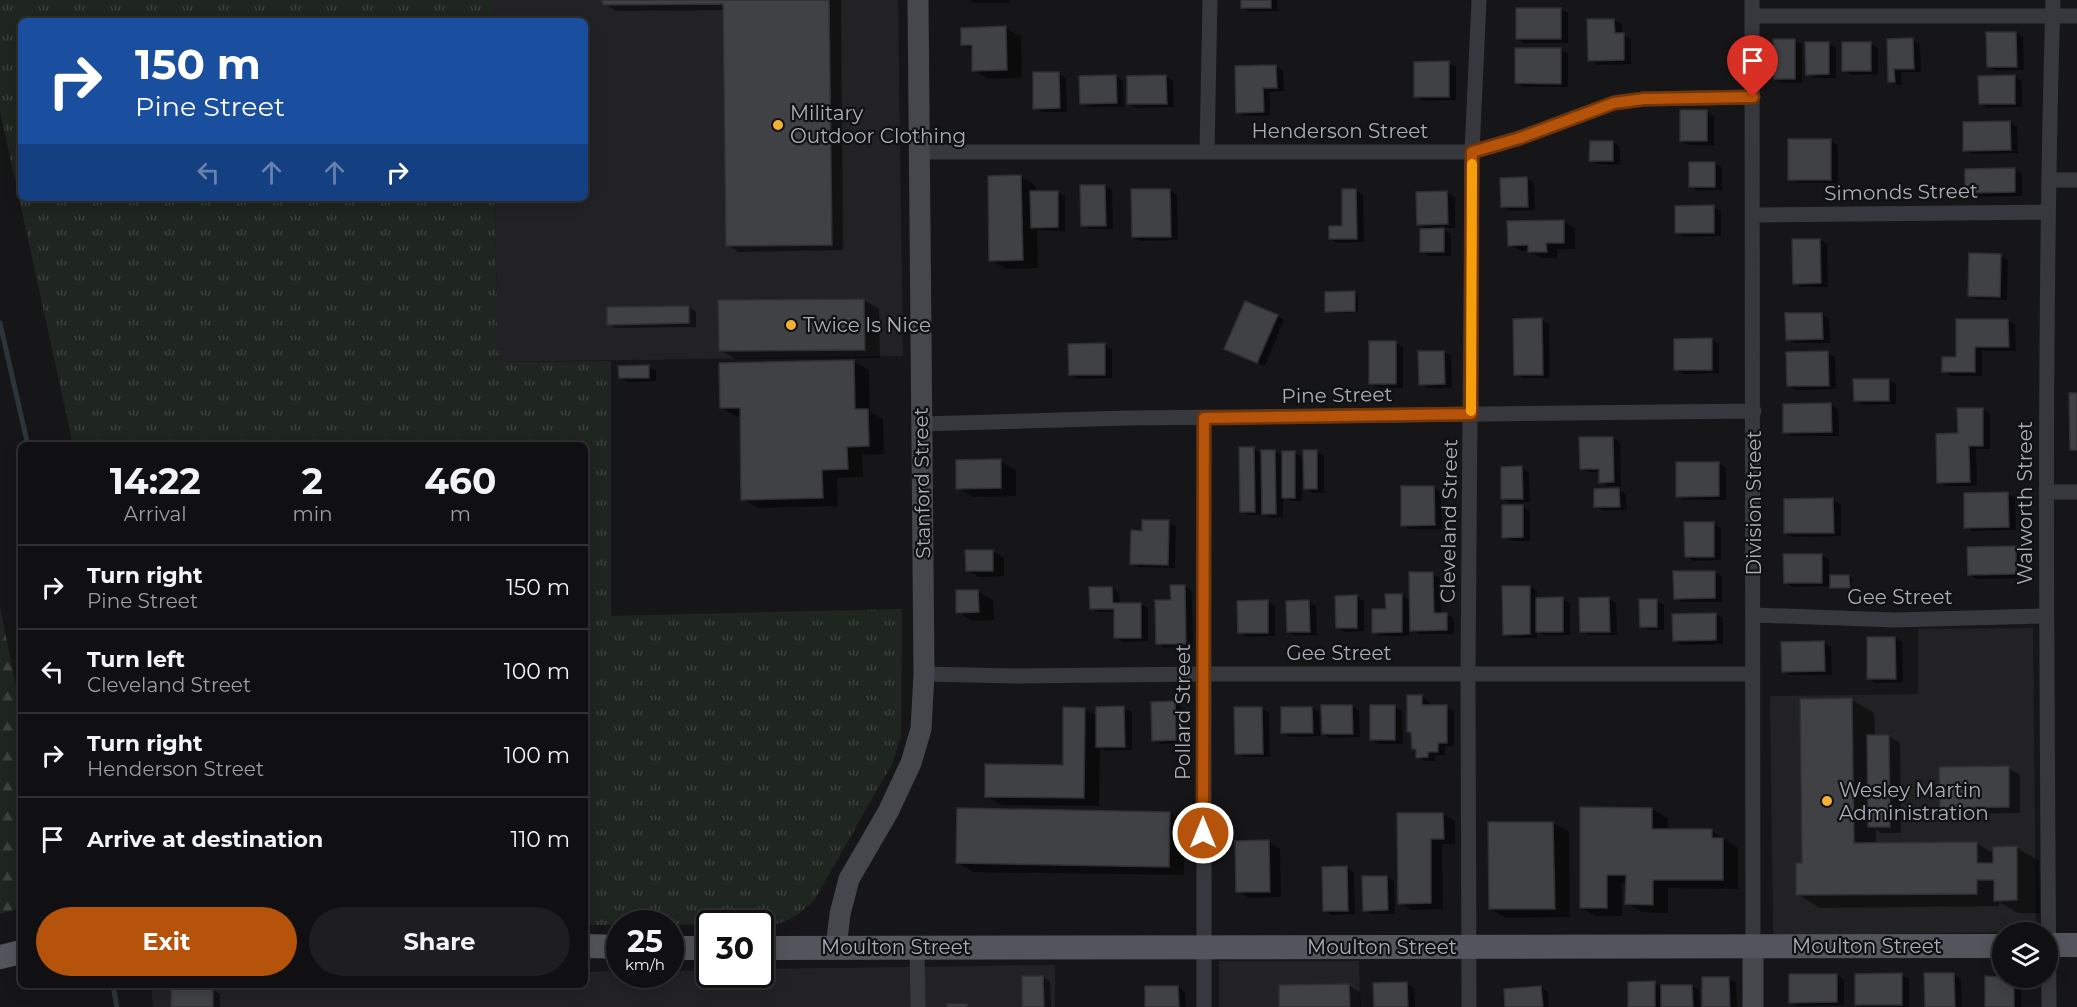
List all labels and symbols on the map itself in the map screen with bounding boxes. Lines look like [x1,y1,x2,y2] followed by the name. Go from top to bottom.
[1727,35,1778,97] pin
[790,101,966,148] place label: Military Outdoor Clothing
[771,118,785,132] marker: Military Outdoor Clothing
[1251,119,1429,143] street label: Henderson Street
[1824,179,1978,205] street label: Simonds Street
[803,313,931,337] place label: Twice Is Nice
[784,318,798,332] marker: Twice Is Nice
[1281,382,1393,408] street label: Pine Street
[909,407,935,559] street label: Stanford Street
[2013,421,2037,585] street label: Walworth Street
[1742,430,1766,576] street label: Division Street
[1436,439,1462,603] street label: Cleveland Street
[1847,585,1953,609] street label: Gee Street
[1286,641,1392,665] street label: Gee Street
[1171,644,1195,780] street label: Pollard Street
[1839,778,1989,825] place label: Wesley Martin Administration
[1820,794,1834,808] marker: Wesley Martin Administration
[1171,801,1235,865] position arrow
[696,910,774,988] speed limit sign: 30
[1792,934,1942,958] street label: Moulton Street
[821,935,971,959] street label: Moulton Street
[1307,935,1457,959] street label: Moulton Street

